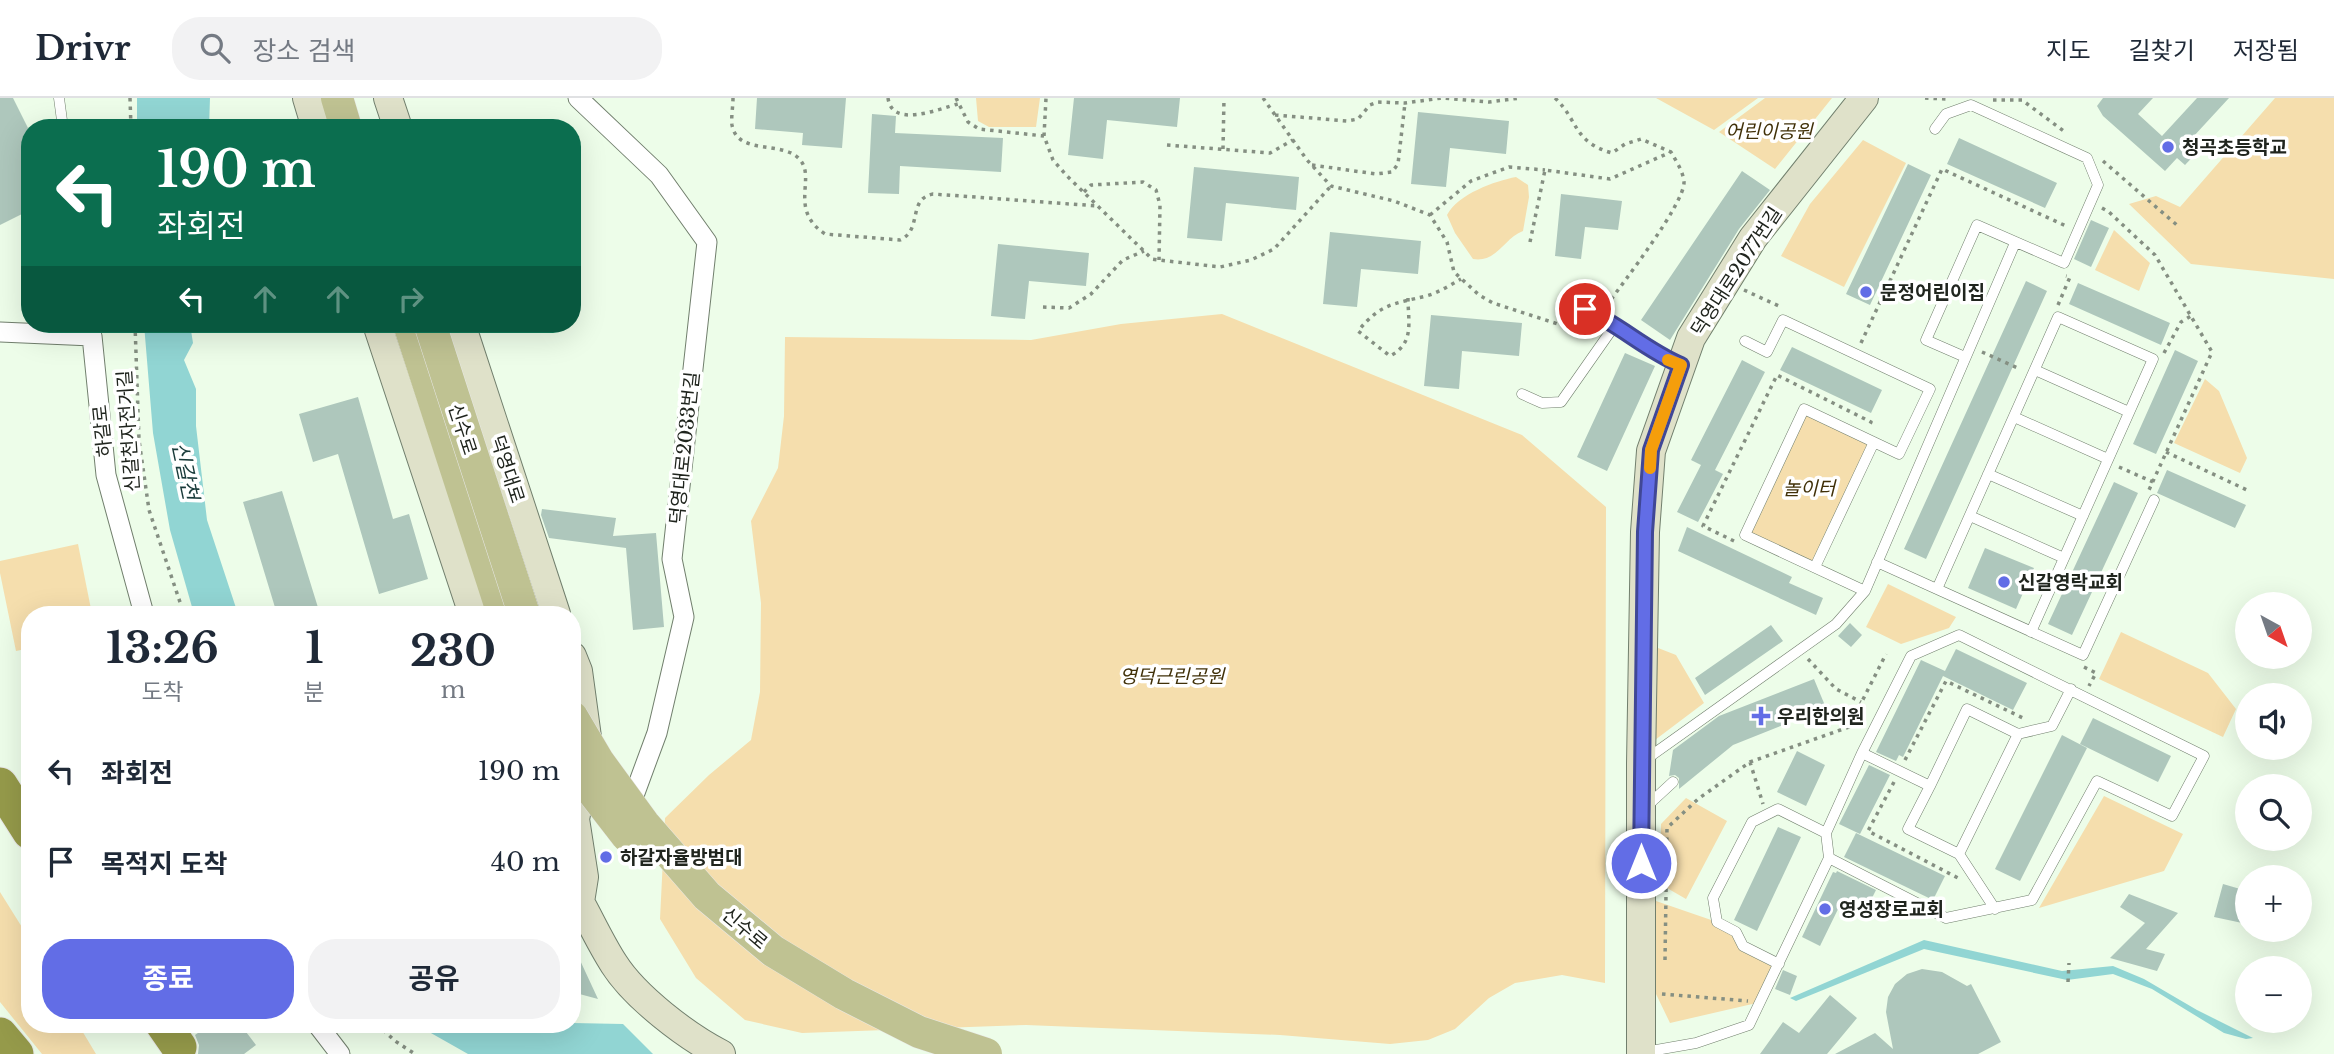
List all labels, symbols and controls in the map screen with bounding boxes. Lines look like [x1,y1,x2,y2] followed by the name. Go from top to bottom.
[172,17,662,80] search box
[35,28,130,69] text: Drivr
[196,29,234,67] icon: search
[252,35,356,67] text: 장소 검색
[2046,36,2091,65] text: 지도
[2129,36,2195,65] text: 길찾기
[2233,36,2299,65] text: 저장됨
[1725,120,1814,143] park label: 어린이공원
[2182,136,2287,159] place label: 청곡초등학교
[157,139,316,200] text: 190 m
[2160,139,2176,155] marker: 청곡초등학교
[42,147,133,238] icon: left
[1686,202,1787,340] street label: 덕영대로2077번길
[157,206,245,246] text: 좌회전
[1555,279,1615,339] pin
[173,280,211,318] icon: left
[246,280,284,318] icon: ahead
[319,280,357,318] icon: ahead
[392,280,430,318] icon: right
[1880,281,1985,304] place label: 문정어린이집
[1858,284,1874,300] marker: 문정어린이집
[1566,290,1604,328] icon: arrive
[113,369,144,493] street label: 신갈천자전거길
[665,370,704,526] street label: 덕영대로2033번길
[443,401,482,458] street label: 신수로
[88,404,117,458] street label: 하갈로
[486,432,529,506] street label: 덕영대로
[166,440,204,505] water label: 신갈천
[1783,477,1838,500] park label: 놀이터
[2018,571,2123,594] place label: 신갈영락교회
[1996,574,2012,590] marker: 신갈영락교회
[2235,592,2312,668] north arrow
[2235,592,2312,1033] map controls
[106,622,219,674] text: 13:26
[305,622,324,674] text: 1
[410,625,496,677] text: 230
[1120,665,1226,688] park label: 영덕근린공원
[441,676,465,704] text: m
[141,678,184,706] text: 도착
[304,678,325,706] text: 분
[2235,683,2312,760] button: sound
[1777,705,1864,728] place label: 우리한의원
[1751,706,1771,726] marker: 우리한의원
[42,752,80,790] icon: left
[478,755,560,787] text: 190 m
[101,757,173,789] text: 좌회전
[2235,774,2312,851] button: search
[1604,826,1678,900] position arrow
[42,843,80,881] icon: arrive
[491,846,560,878] text: 40 m
[620,846,742,869] place label: 하갈자율방범대
[101,848,228,880] text: 목적지 도착
[598,849,614,865] marker: 하갈자율방범대
[2235,865,2312,942] button: +
[1839,898,1944,921] place label: 영성장로교회
[1817,901,1833,917] marker: 영성장로교회
[717,903,772,954] street label: 신수로
[42,939,294,1019] button: 종료
[308,939,560,1019] button: 공유
[2235,956,2312,1033] button: −

